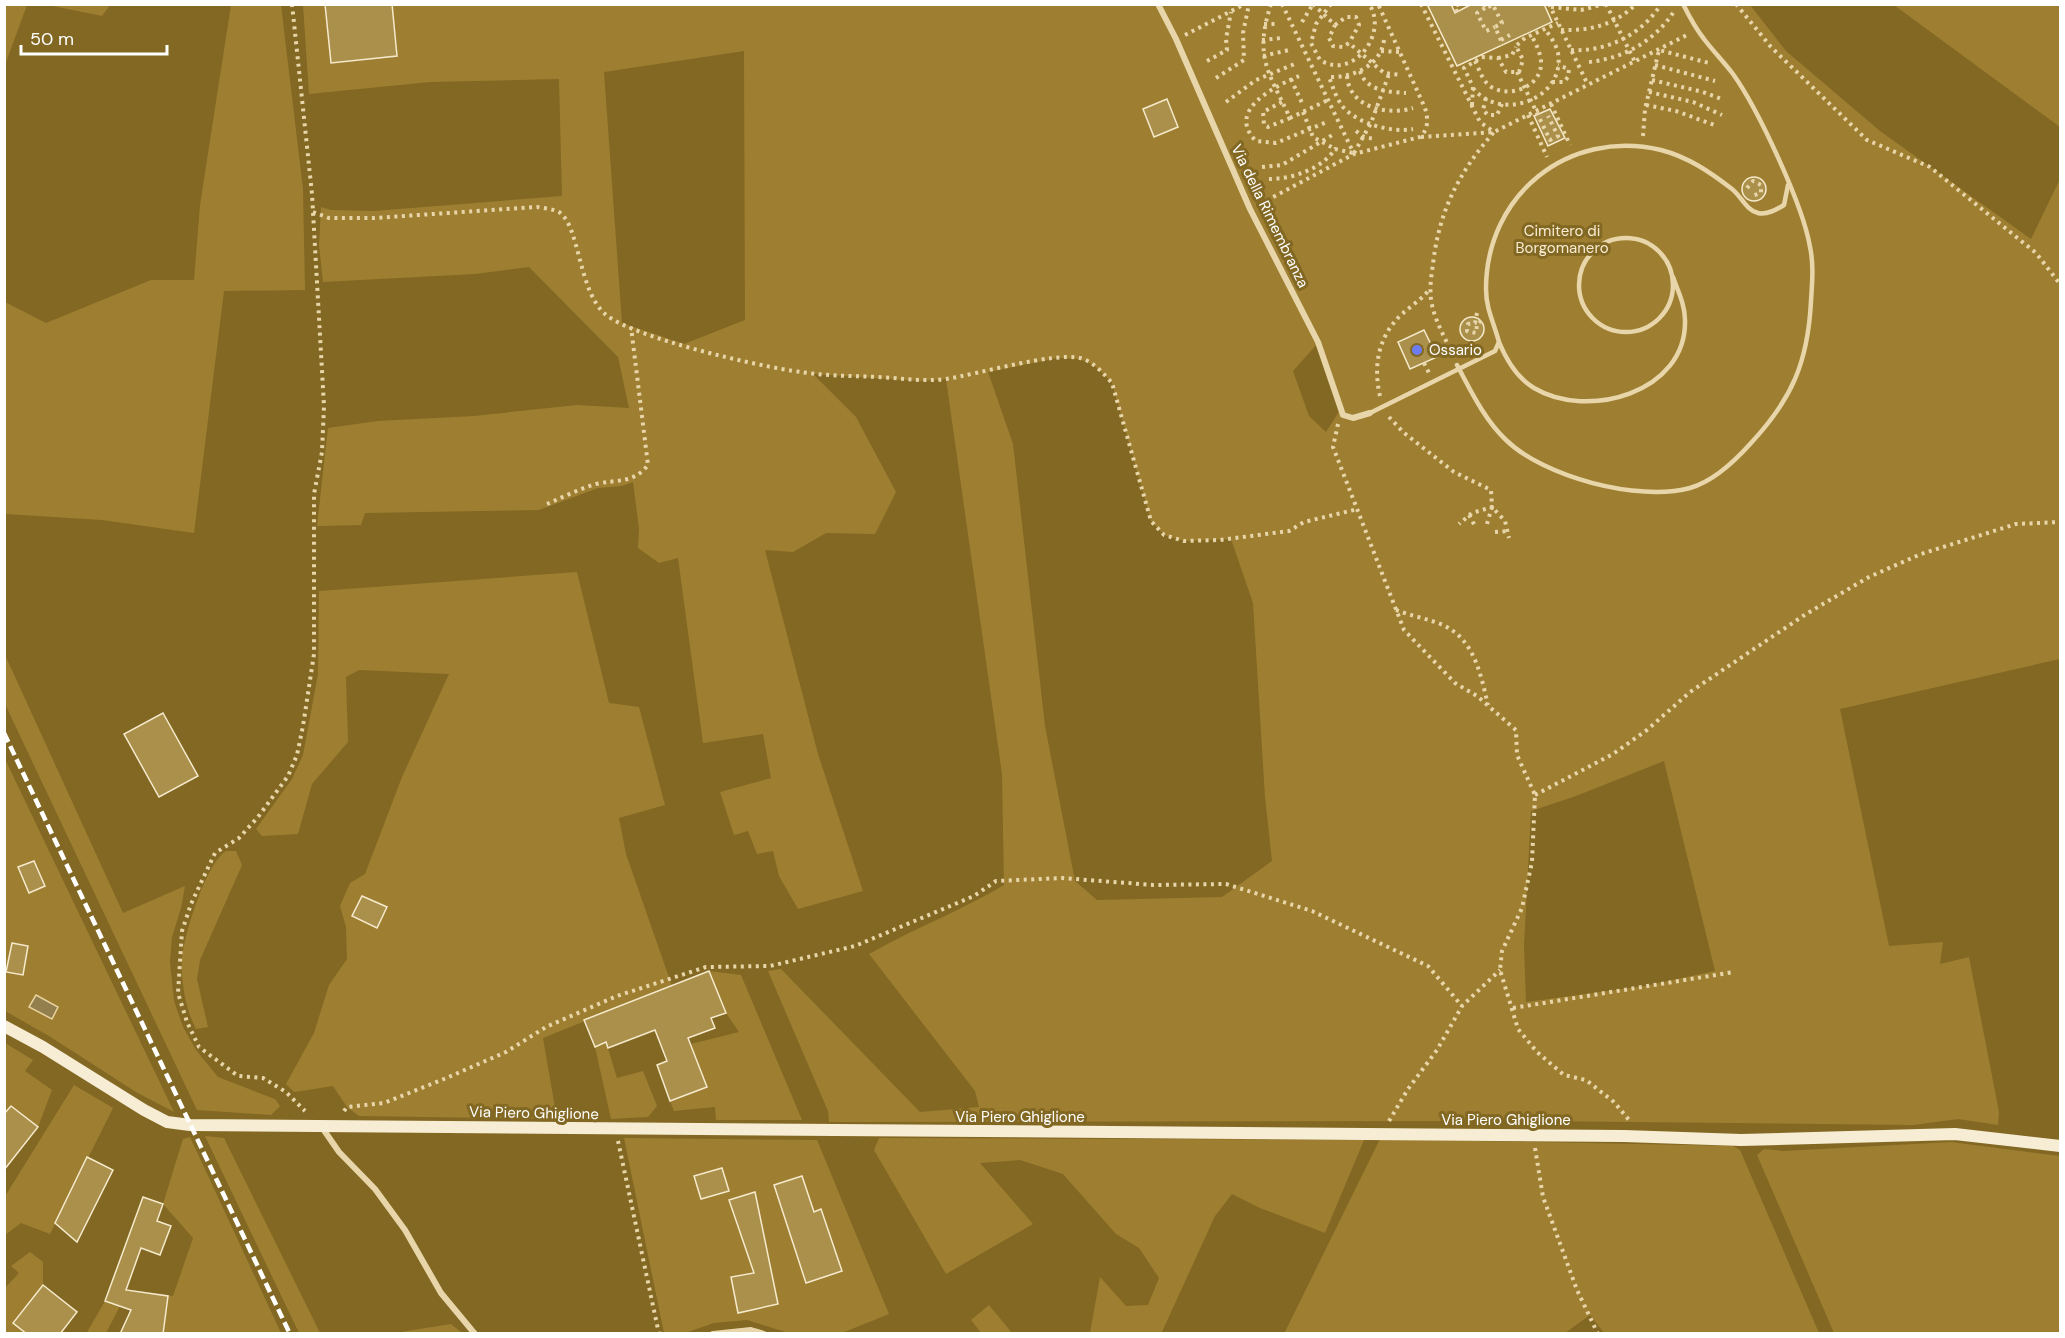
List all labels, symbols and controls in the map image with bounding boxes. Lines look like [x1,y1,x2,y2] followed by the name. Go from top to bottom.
[21,18,166,56] scale bar
[30,27,74,51] text: 50 m
[1227,141,1313,291] street label: Via della Rimembranza
[1515,221,1609,258] park label: Cimitero di Borgomanero
[1429,340,1482,360] place label: Ossario
[1410,343,1424,357] marker: Ossario
[469,1102,599,1124] street label: Via Piero Ghiglione
[955,1107,1085,1127] street label: Via Piero Ghiglione
[1441,1110,1571,1130] street label: Via Piero Ghiglione

